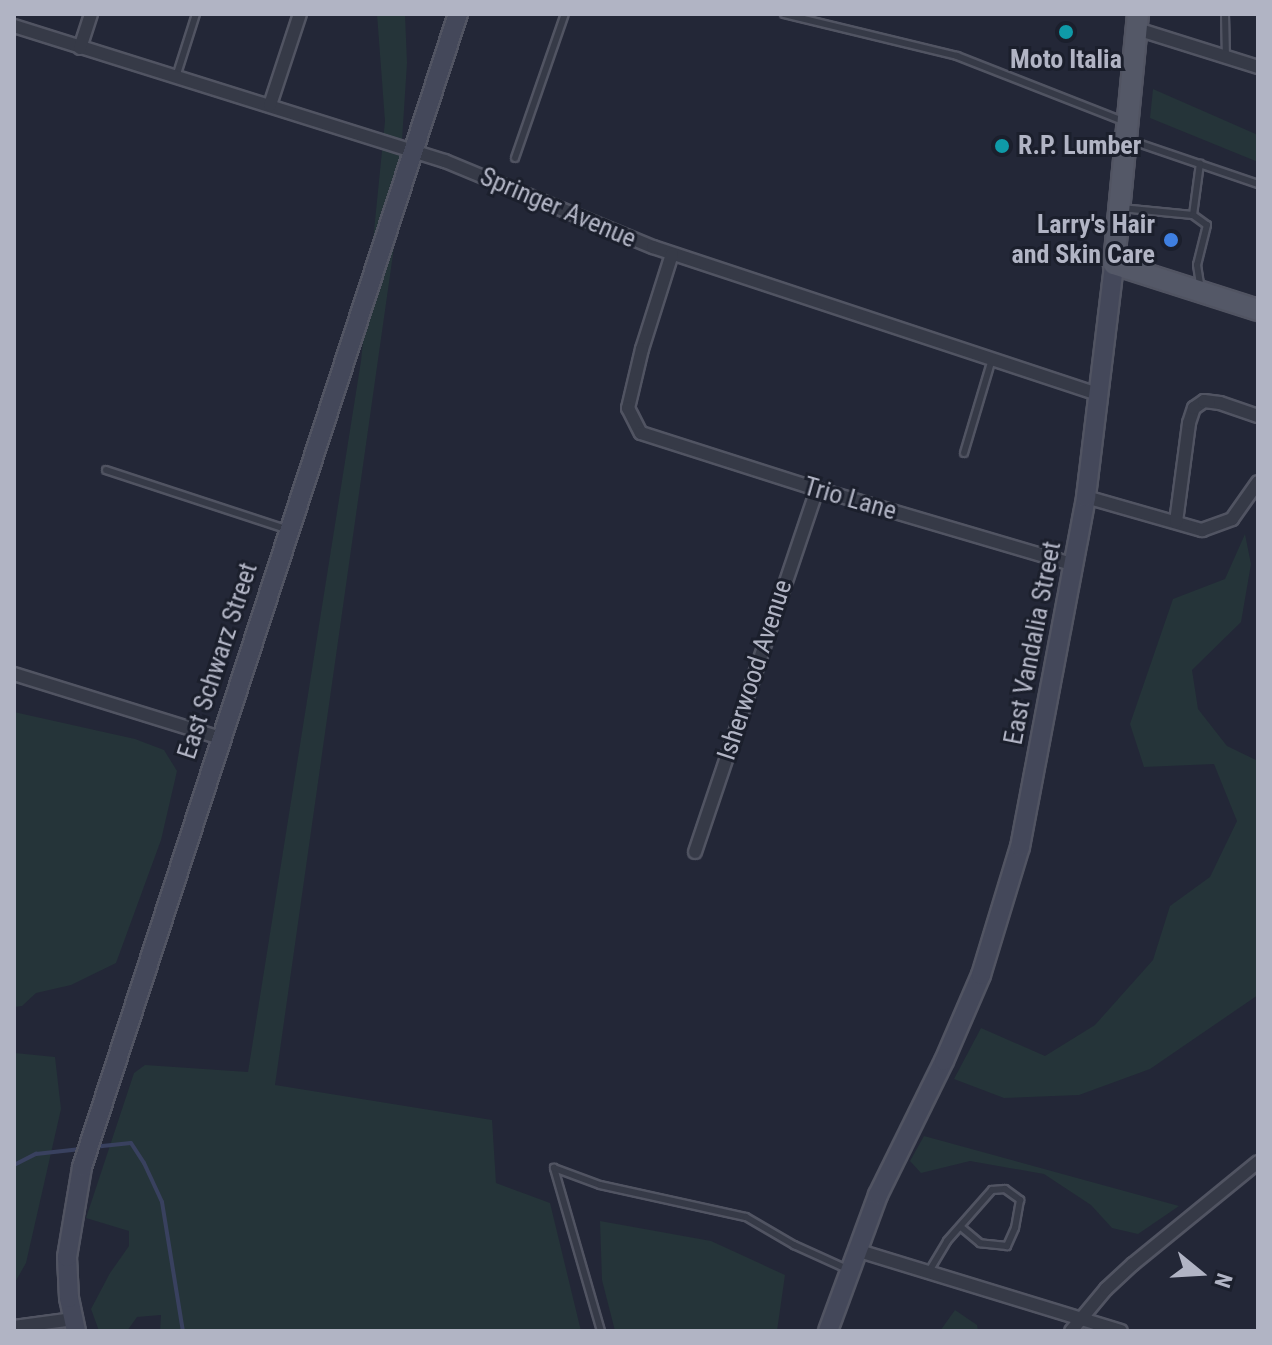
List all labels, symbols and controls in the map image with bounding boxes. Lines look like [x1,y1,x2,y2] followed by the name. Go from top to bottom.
[1057,23,1075,41] marker: Moto Italia
[1010,44,1122,76] place label: Moto Italia
[1018,130,1141,162] place label: R.P. Lumber
[993,137,1011,155] marker: R.P. Lumber
[475,161,641,255] street label: Springer Avenue
[1011,209,1155,270] place label: Larry's Hair and Skin Care
[1162,231,1180,249] marker: Larry's Hair and Skin Care
[800,471,900,527] street label: Trio Lane
[998,539,1068,747] street label: East Vandalia Street
[172,559,264,763] street label: East Schwarz Street
[711,576,799,764] street label: Isherwood Avenue
[1160,1233,1240,1313] north arrow
[1209,1270,1237,1291] text: N

